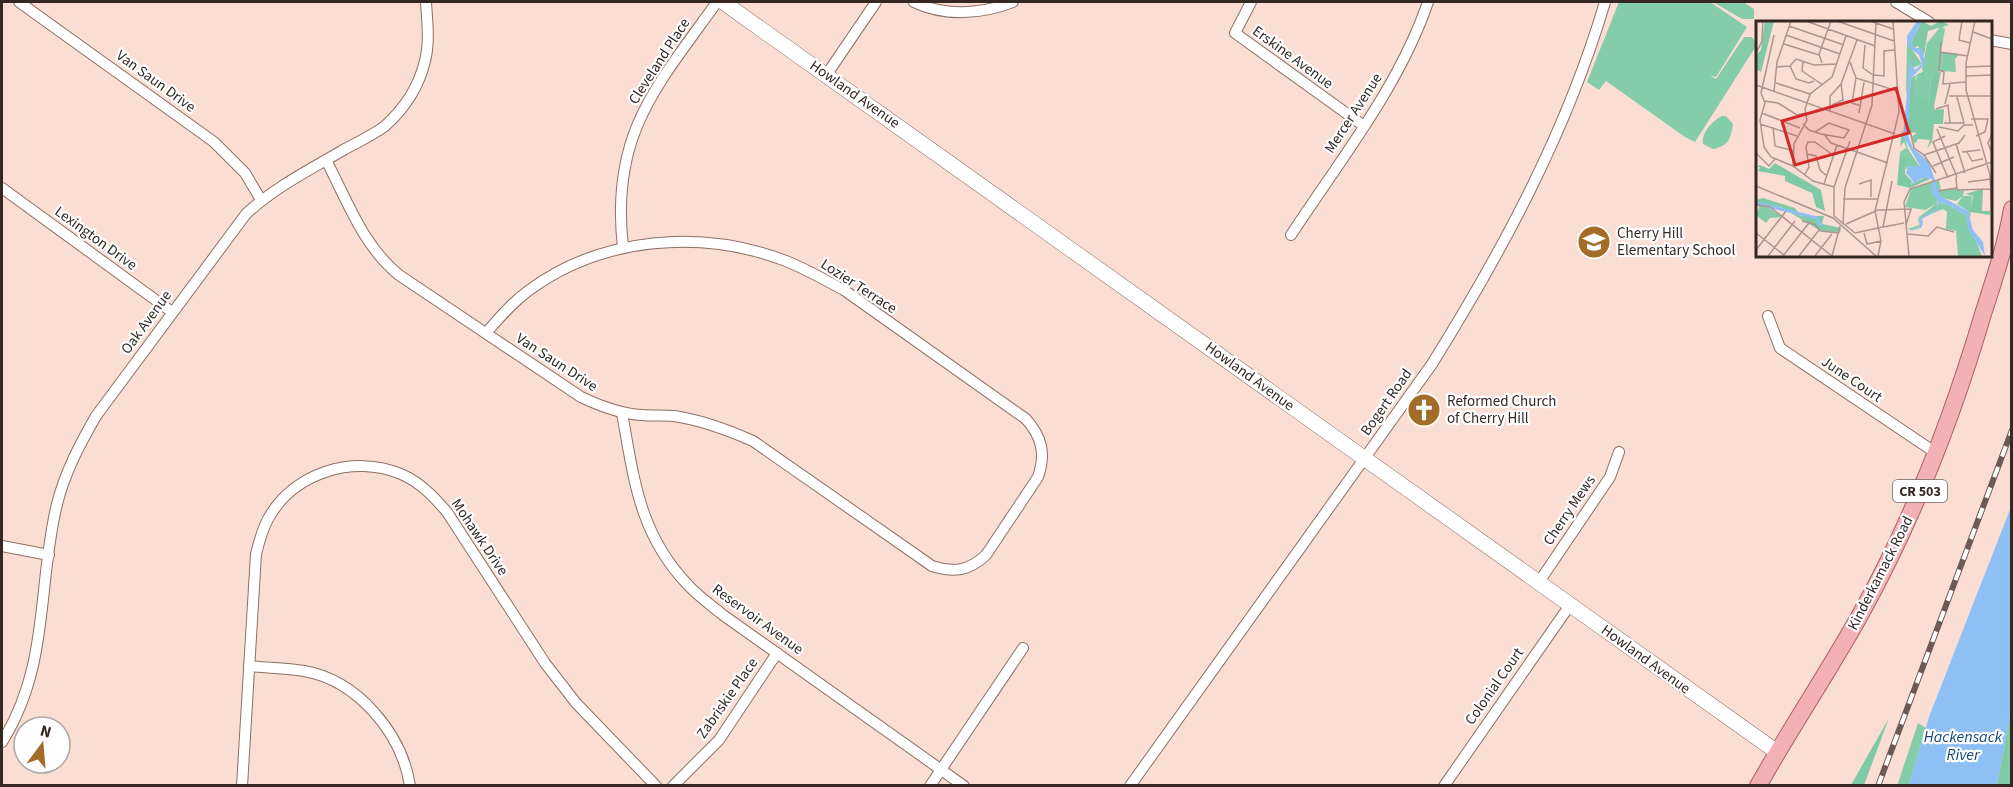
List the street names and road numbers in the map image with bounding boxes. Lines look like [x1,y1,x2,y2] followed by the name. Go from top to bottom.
[624,14,695,109] street label: Cleveland Place
[1248,21,1337,94] street label: Erskine Avenue
[112,45,200,117] street label: Van Saun Drive
[805,55,904,133] street label: Howland Avenue
[1320,69,1387,157] street label: Mercer Avenue
[50,201,141,275] street label: Lexington Drive
[817,254,901,319] street label: Lozier Terrace
[116,286,177,358] street label: Oak Avenue
[512,328,602,397] street label: Van Saun Drive
[1201,337,1299,416] street label: Howland Avenue
[1817,351,1886,407] street label: June Court
[1356,365,1417,440] street label: Bogert Road
[1538,471,1601,550] street label: Cherry Mews
[1893,480,1947,502] road number: CR 503
[446,495,513,580] street label: Mohawk Drive
[1843,512,1918,634] street label: Kinderkamack Road
[708,579,808,660] street label: Reservoir Avenue
[1597,620,1695,699] street label: Howland Avenue
[1460,643,1529,729] street label: Colonial Court
[692,654,763,743] street label: Zabriskie Place

